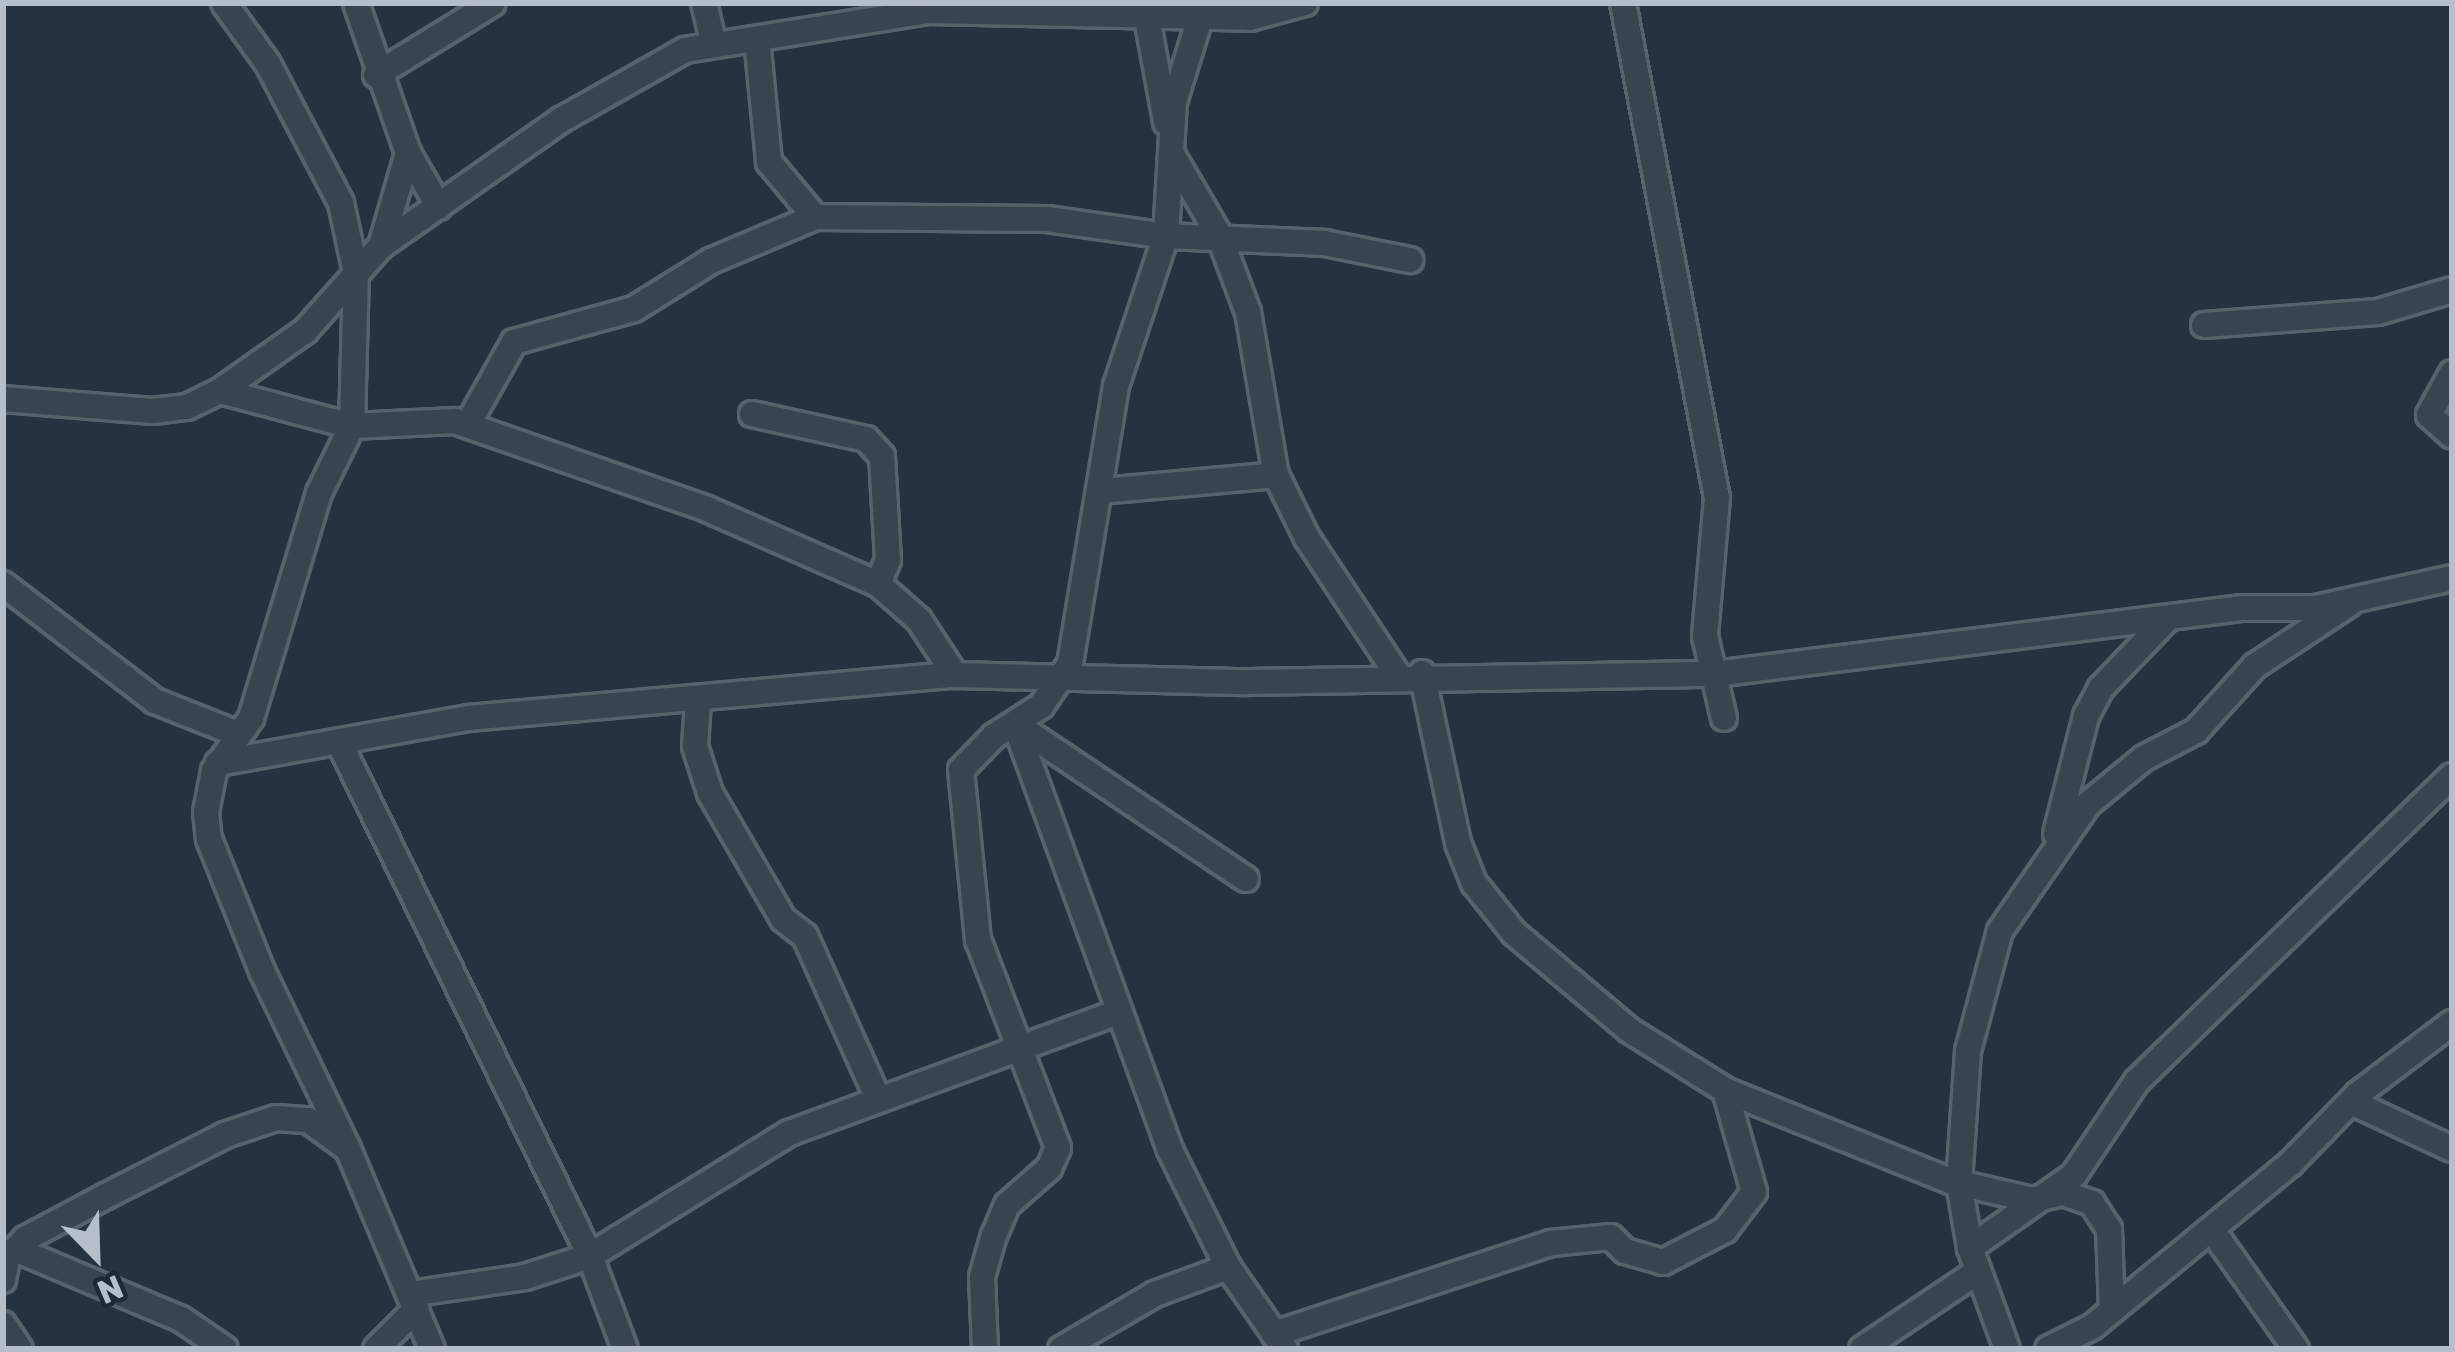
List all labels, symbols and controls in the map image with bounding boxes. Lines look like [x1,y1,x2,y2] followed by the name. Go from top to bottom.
[36,1196,156,1316] north arrow
[92,1267,129,1312] text: N

